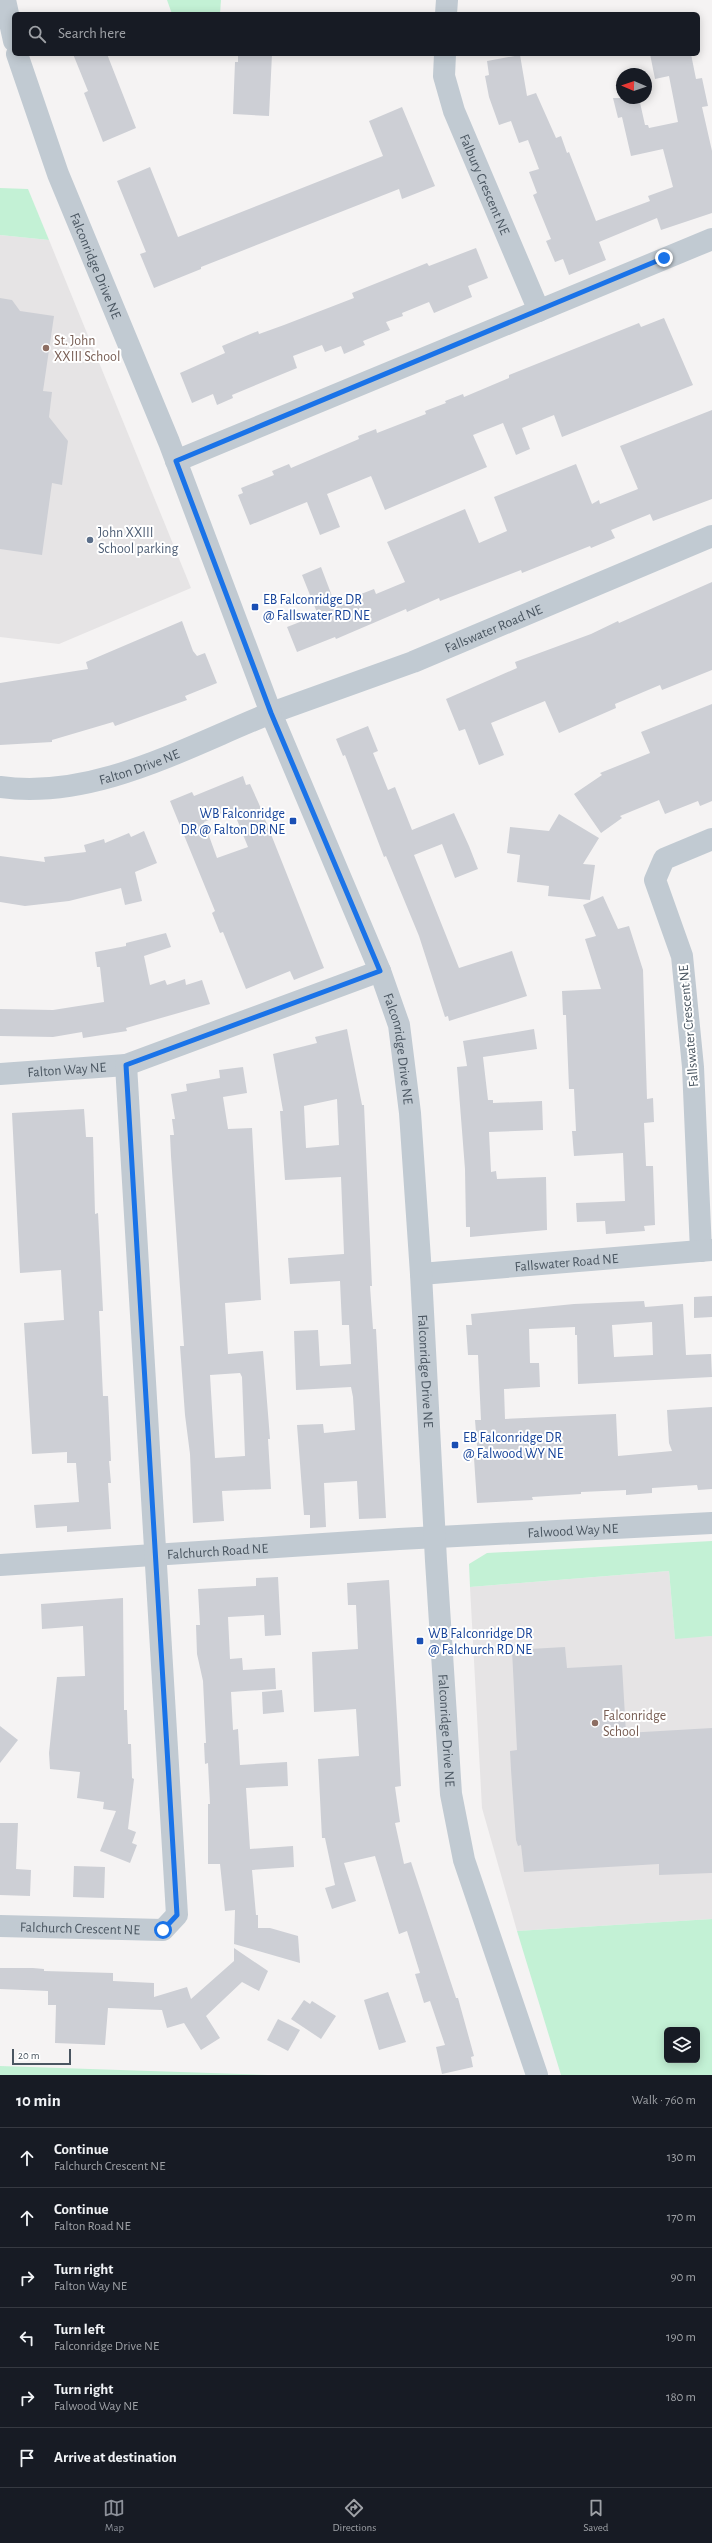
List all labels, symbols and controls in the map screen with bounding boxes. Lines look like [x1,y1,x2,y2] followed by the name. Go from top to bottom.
[12,12,700,56] search box
[26,23,48,45] icon: search
[58,26,126,41] text: Search here
[616,68,652,104] north arrow
[457,132,512,237] street label: Falbury Crescent NE
[67,211,123,321] street label: Falconridge Drive NE
[655,249,673,267] route end
[54,334,120,364] place label: St. John XXIII School
[41,343,51,353] marker: St. John XXIII School
[98,526,178,556] place label: John XXIII School parking
[85,535,95,545] marker: John XXIII School parking
[263,593,370,623] place label: EB Falconridge DR @ Fallswater RD NE
[250,602,260,612] marker: EB Falconridge DR @ Fallswater RD NE
[443,602,545,656] street label: Fallswater Road NE
[98,747,182,788] street label: Falton Drive NE
[180,807,285,837] place label: WB Falconridge DR @ Falton DR NE
[288,816,298,826] marker: WB Falconridge DR @ Falton DR NE
[677,964,701,1088] street label: Fallswater Crescent NE
[380,991,415,1106] street label: Falconridge Drive NE
[27,1060,107,1080] street label: Falton Way NE
[514,1252,619,1274] street label: Fallswater Road NE
[415,1314,435,1428] street label: Falconridge Drive NE
[463,1431,564,1461] place label: EB Falconridge DR @ Falwood WY NE
[450,1440,460,1450] marker: EB Falconridge DR @ Falwood WY NE
[527,1522,619,1540] street label: Falwood Way NE
[167,1542,269,1562] street label: Falchurch Road NE
[428,1627,533,1657] place label: WB Falconridge DR @ Falchurch RD NE
[415,1636,425,1646] marker: WB Falconridge DR @ Falchurch RD NE
[435,1673,457,1788] street label: Falconridge Drive NE
[603,1709,666,1739] place label: Falconridge School
[590,1718,600,1728] marker: Falconridge School
[20,1920,140,1937] street label: Falchurch Crescent NE
[154,1921,172,1939] route start
[664,2027,700,2063] map controls
[664,2027,700,2063] button: layers
[12,2047,71,2066] scale bar
[18,2050,39,2061] text: 20 m
[16,2092,61,2109] text: 10 min
[632,2094,696,2107] text: Walk · 760 m
[54,2142,109,2157] text: Continue
[16,2147,38,2169] icon: ahead
[667,2151,696,2164] text: 130 m
[54,2160,165,2173] text: Falchurch Crescent NE
[54,2202,109,2217] text: Continue
[16,2207,38,2229] icon: ahead
[667,2211,696,2224] text: 170 m
[54,2220,131,2233] text: Falton Road NE
[54,2262,113,2277] text: Turn right
[16,2267,38,2289] icon: right
[670,2271,696,2284] text: 90 m
[54,2280,127,2293] text: Falton Way NE
[54,2322,105,2337] text: Turn left
[16,2327,38,2349] icon: left
[666,2331,696,2344] text: 190 m
[54,2340,159,2353] text: Falconridge Drive NE
[54,2382,113,2397] text: Turn right
[16,2387,38,2409] icon: right
[666,2391,696,2404] text: 180 m
[54,2400,138,2413] text: Falwood Way NE
[16,2447,38,2469] icon: arrive
[54,2450,177,2465] text: Arrive at destination
[103,2497,125,2534] tab: Map
[332,2497,376,2534] tab: Directions
[583,2497,608,2534] tab: Saved

